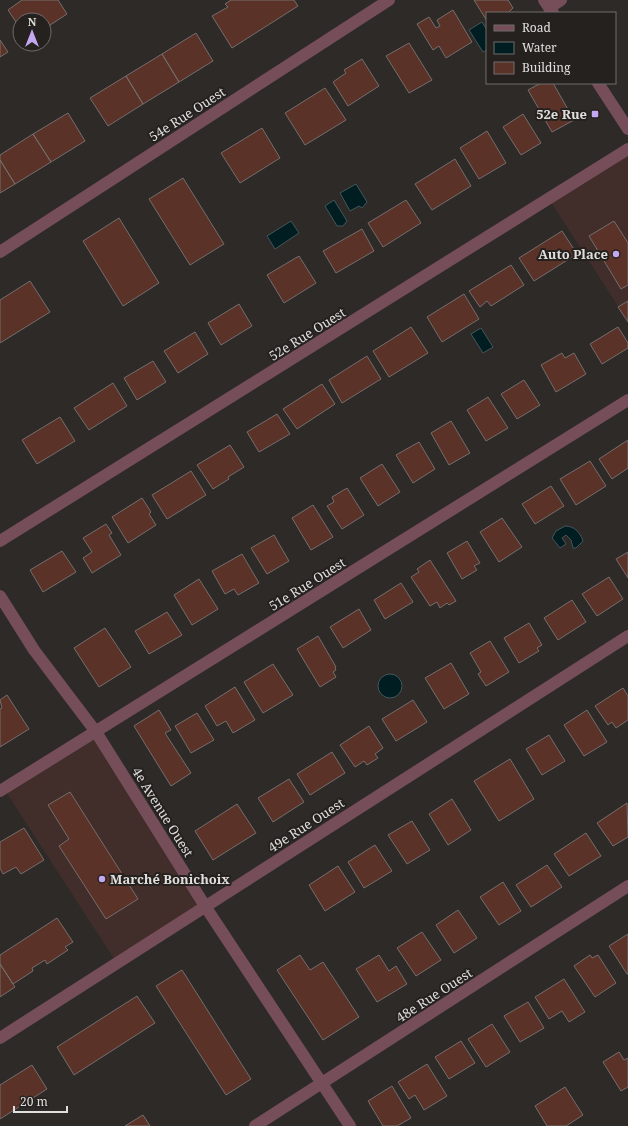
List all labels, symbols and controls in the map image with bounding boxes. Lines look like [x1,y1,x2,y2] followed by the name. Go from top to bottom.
[12,12,52,52] north arrow
[486,12,616,84] legend
[28,14,37,29] text: N
[522,19,552,36] text: Road
[522,39,557,56] text: Water
[522,59,571,76] text: Building
[145,82,229,145] street label: 54e Rue Ouest
[536,105,587,123] place label: 52e Rue
[590,109,600,119] marker: 52e Rue
[538,245,608,263] place label: Auto Place
[611,249,621,259] marker: Auto Place
[265,303,349,365] street label: 52e Rue Ouest
[265,553,349,615] street label: 51e Rue Ouest
[128,764,198,861] street label: 4e Avenue Ouest
[264,793,348,856] street label: 49e Rue Ouest
[110,870,230,888] place label: Marché Bonichoix
[97,874,107,884] marker: Marché Bonichoix
[392,963,476,1026] street label: 48e Rue Ouest
[14,1088,67,1114] scale bar
[20,1093,48,1110] text: 20 m

